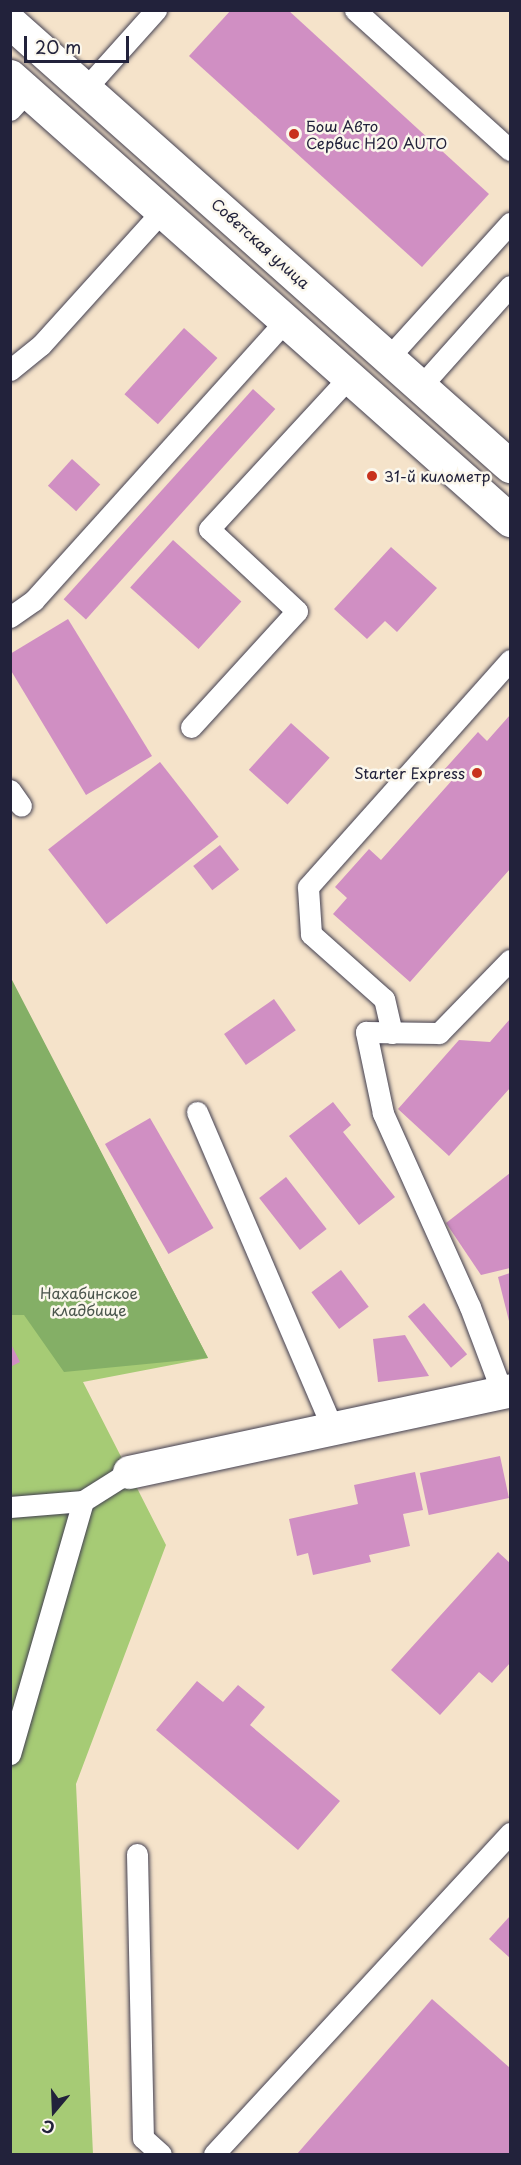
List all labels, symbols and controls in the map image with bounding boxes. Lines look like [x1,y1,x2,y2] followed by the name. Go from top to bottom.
[27,24,132,62] scale bar
[35,33,81,60] text: 20 m
[306,116,448,151] place label: Бош Авто Сервис H2O AUTO
[287,127,301,141] marker: Бош Авто Сервис H2O AUTO
[208,194,314,292] street label: Советская улица
[384,467,491,485] place label: 31-й километр
[365,469,379,483] marker: 31-й километр
[353,764,465,782] place label: Starter Express
[470,766,484,780] marker: Starter Express
[40,1283,138,1318] park label: Нахабинское кладбище
[24,2081,84,2141] north arrow
[39,2115,58,2141] text: С

